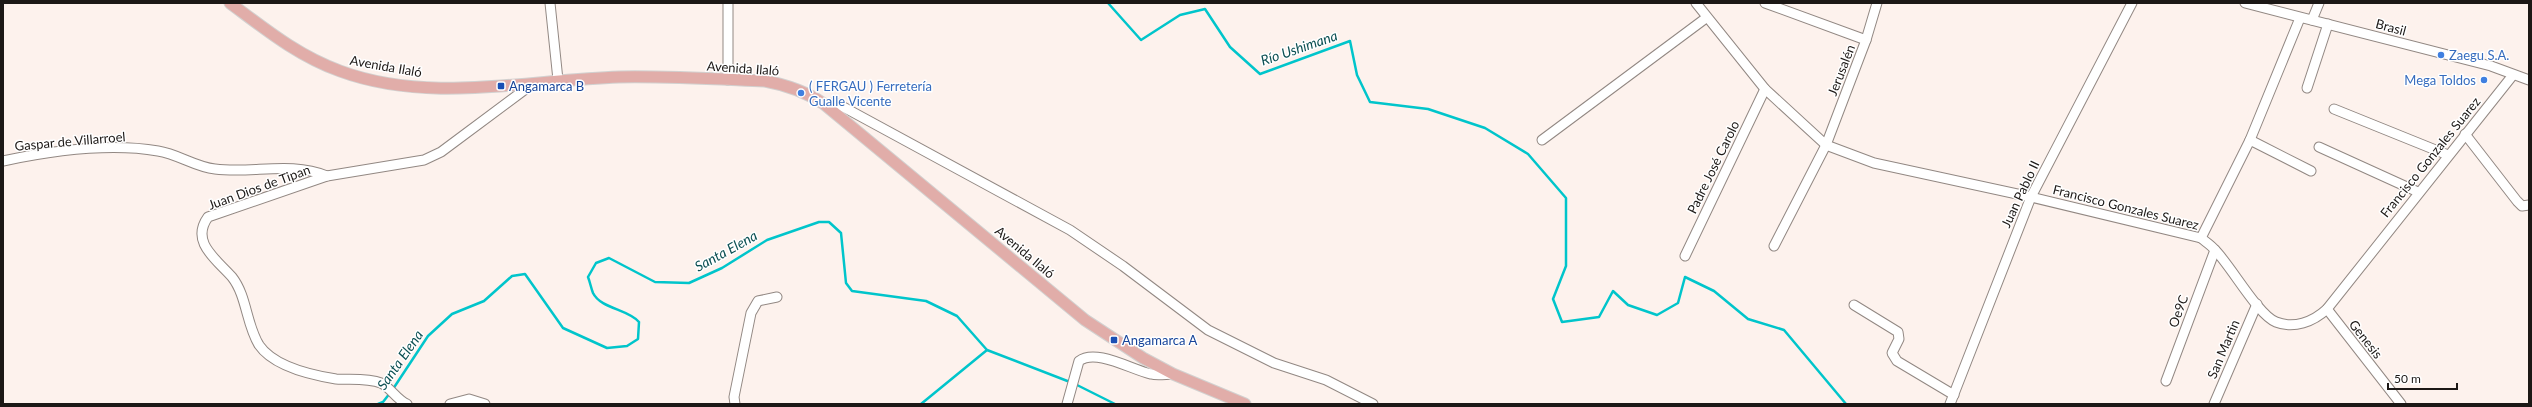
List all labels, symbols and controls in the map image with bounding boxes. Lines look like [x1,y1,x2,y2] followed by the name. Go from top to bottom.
[2374,15,2408,39] street label: Brasil
[1258,26,1339,69] water label: Río Ushimana
[1824,42,1858,98] street label: Jerusalén
[2449,47,2509,63] place label: Zaegu S.A.
[2436,50,2446,60] marker: Zaegu S.A.
[349,52,423,80] street label: Avenida Ilaló
[706,57,780,79] street label: Avenida Ilaló
[2404,72,2476,88] place label: Mega Toldos
[2479,75,2489,85] marker: Mega Toldos
[509,78,584,94] place label: Angamarca B
[809,78,932,109] place label: ( FERGAU ) Ferretería Gualle Vicente
[496,81,506,91] marker: Angamarca B
[796,88,806,98] marker: ( FERGAU ) Ferretería Gualle Vicente
[2377,94,2483,220] street label: Francisco Gonzales Suarez
[1684,118,1742,216] street label: Padre José Carolo
[14,128,126,154] street label: Gaspar de Villarroel
[1998,158,2042,230] street label: Juan Pablo II
[206,161,312,213] street label: Juan Dios de Tipan
[2051,181,2201,233] street label: Francisco Gonzales Suarez
[992,223,1058,281] street label: Avenida Ilaló
[692,226,760,275] water label: Santa Elena
[2165,292,2191,329] street label: Oe9C
[2346,316,2386,362] street label: Genesis
[2203,317,2243,381] street label: San Martin
[373,327,426,393] water label: Santa Elena
[1122,332,1197,348] place label: Angamarca A
[1109,335,1119,345] marker: Angamarca A
[2388,365,2457,391] scale bar
[2394,371,2421,386] text: 50 m

